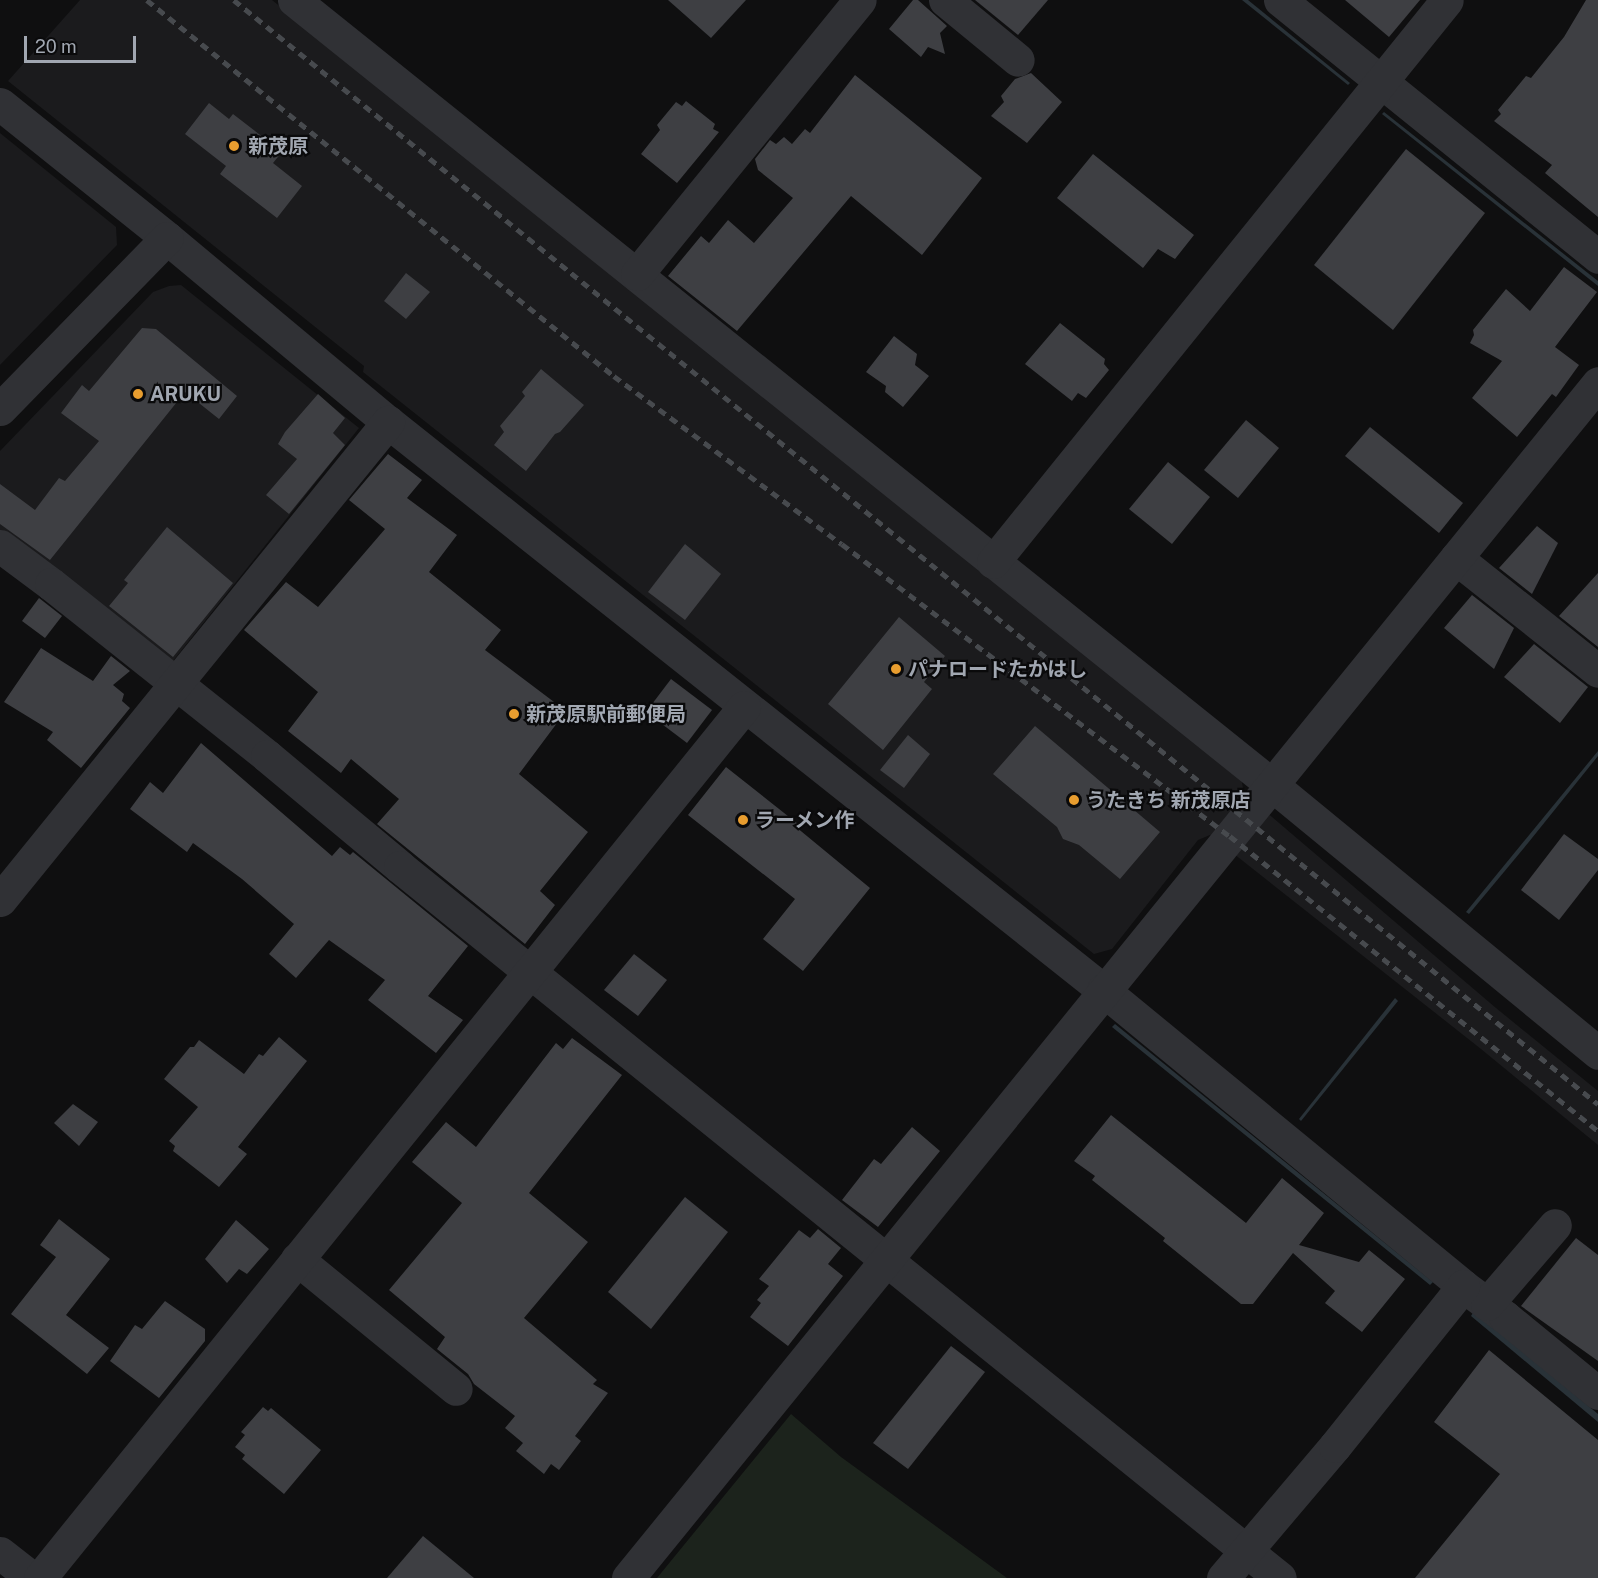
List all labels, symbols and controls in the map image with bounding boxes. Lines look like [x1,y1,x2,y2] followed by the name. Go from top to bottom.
[27,24,140,62] scale bar
[35,36,77,57] text: 20 m
[248,134,308,158] place label: 新茂原
[225,137,243,155] marker: 新茂原
[150,382,221,406] place label: ARUKU
[131,387,145,401] marker: ARUKU
[908,657,1088,681] place label: パナロードたかはし
[889,662,903,676] marker: パナロードたかはし
[526,702,686,726] place label: 新茂原駅前郵便局
[507,707,521,721] marker: 新茂原駅前郵便局
[1086,788,1251,812] place label: うたきち 新茂原店
[1067,793,1081,807] marker: うたきち 新茂原店
[755,808,855,832] place label: ラーメン作
[736,813,750,827] marker: ラーメン作

